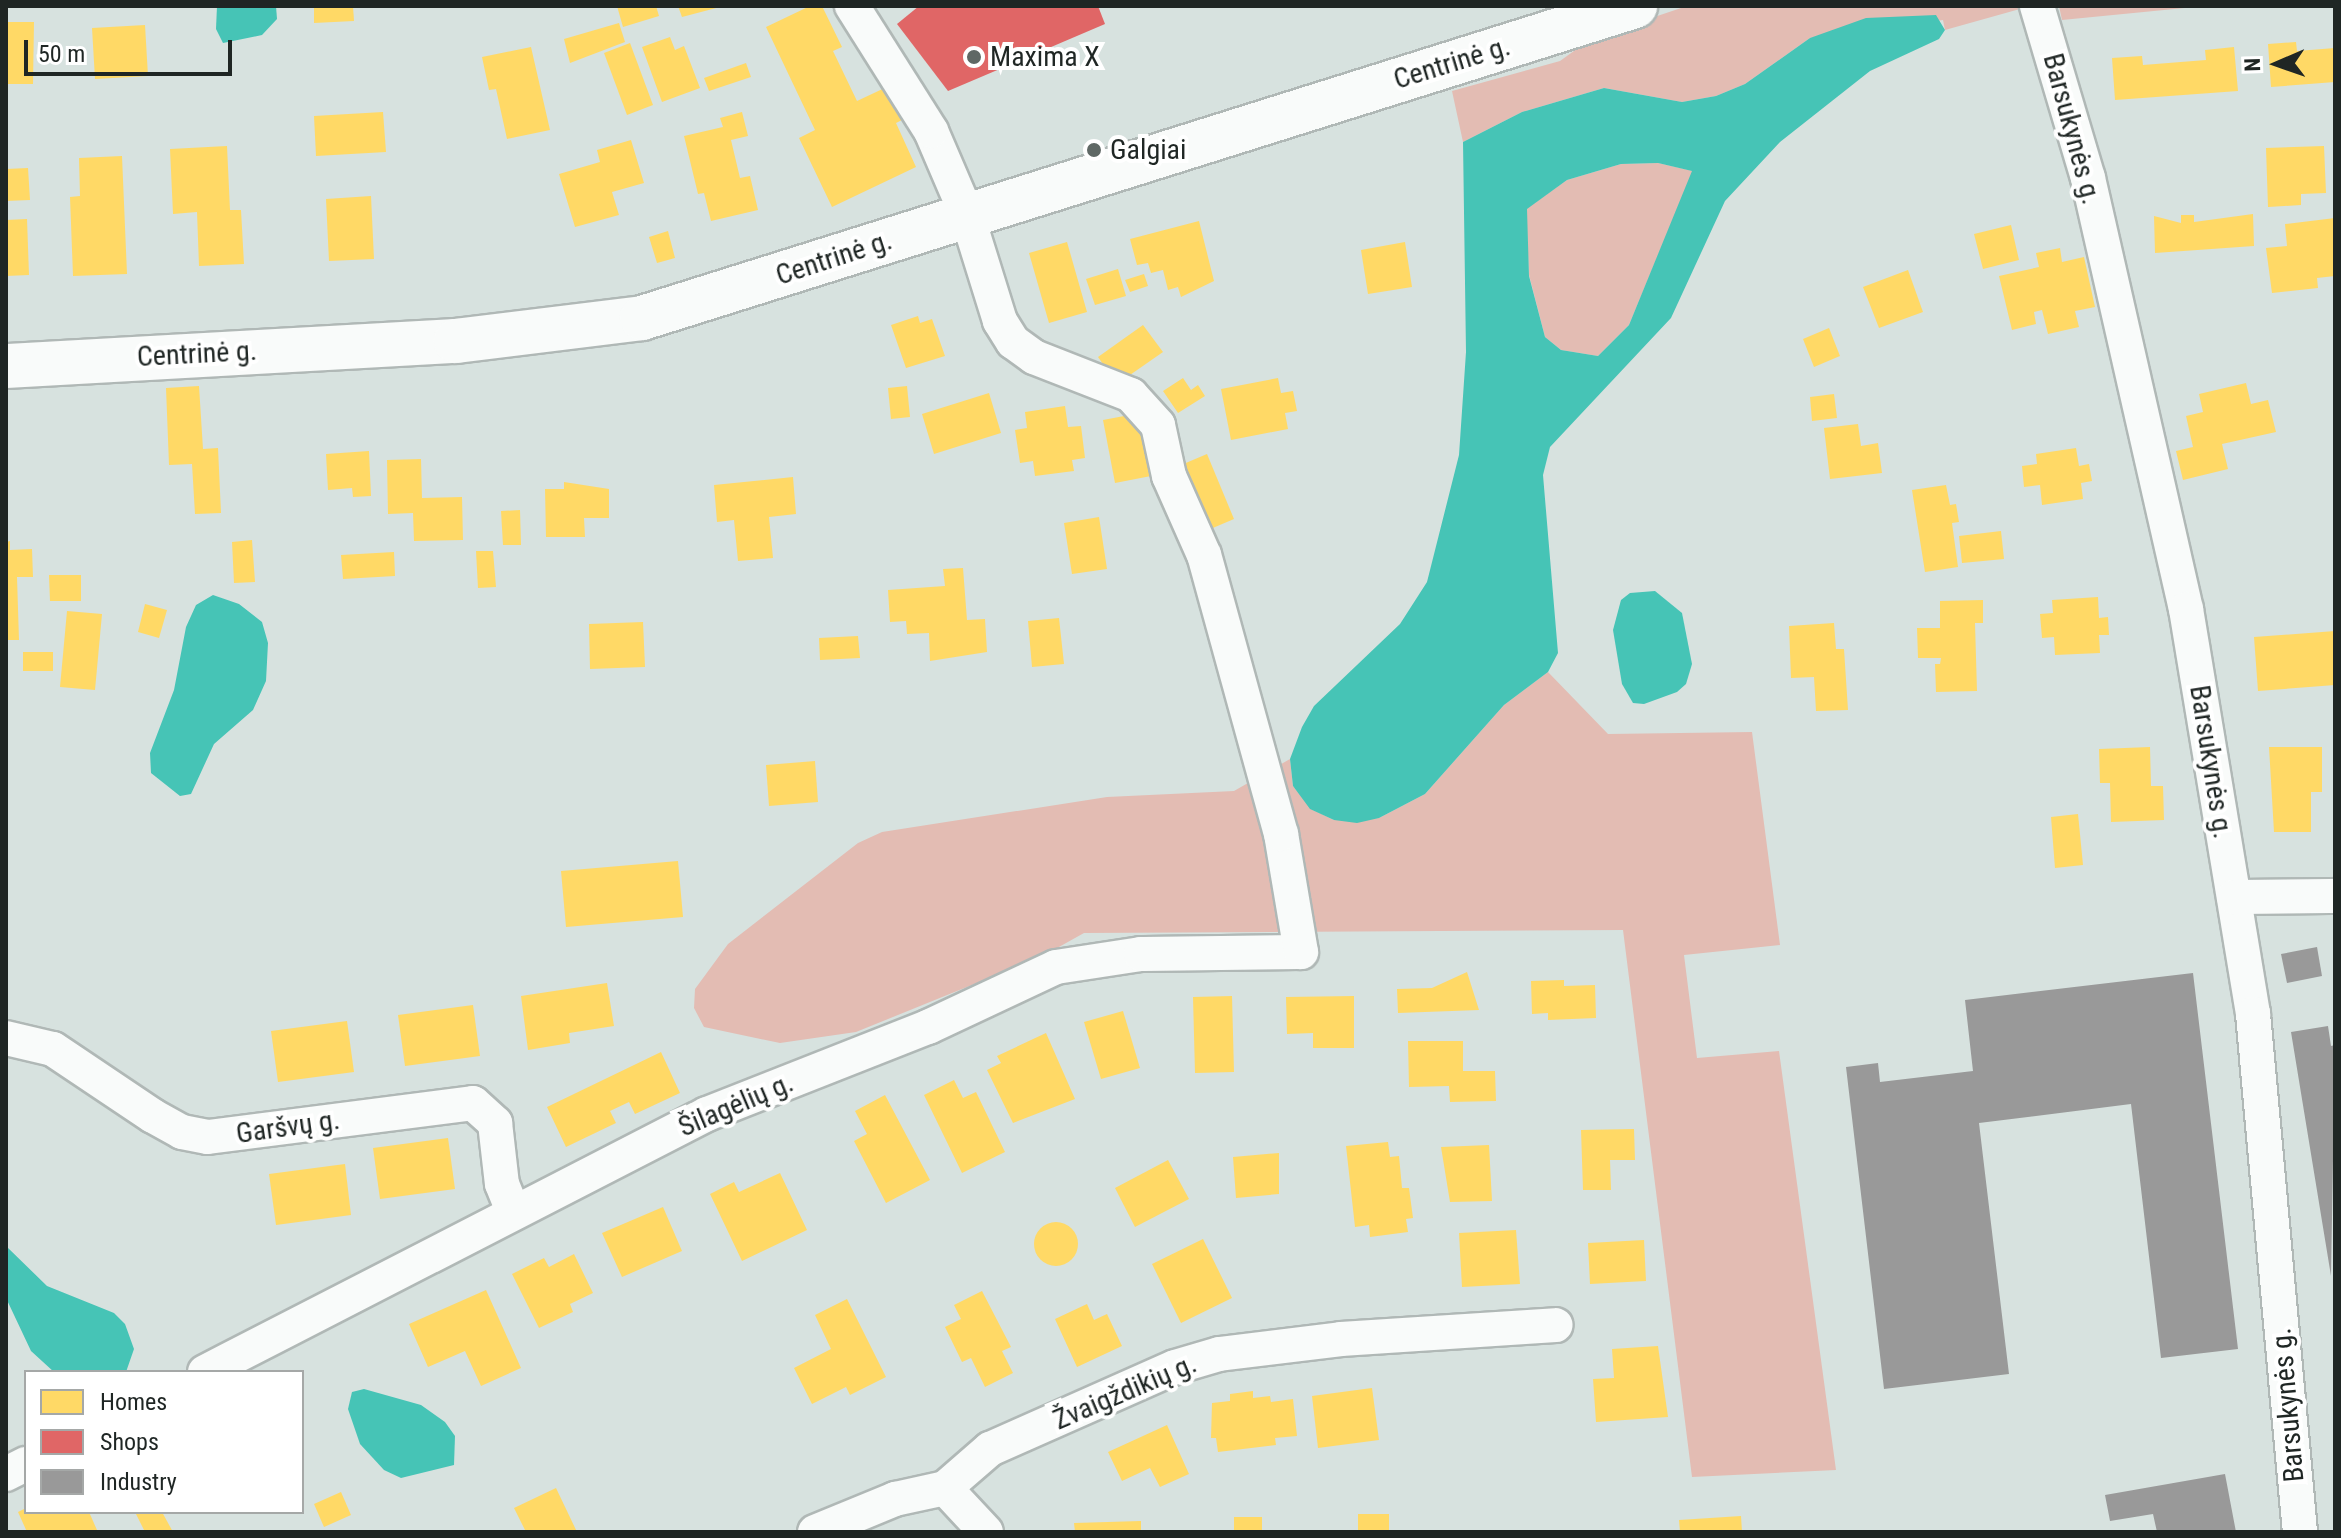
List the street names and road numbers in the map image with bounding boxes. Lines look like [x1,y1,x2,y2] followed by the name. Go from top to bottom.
[1390,29,1514,97] street label: Centrinė g.
[2036,50,2108,208] street label: Barsukynės g.
[772,223,896,293] street label: Centrinė g.
[136,334,258,374] street label: Centrinė g.
[2182,683,2240,841] street label: Barsukynės g.
[673,1066,799,1144] street label: Šilagėlių g.
[234,1103,342,1151] street label: Garšvų g.
[2265,1326,2311,1484] street label: Barsukynės g.
[1048,1347,1202,1437] street label: Žvaigždikių g.

